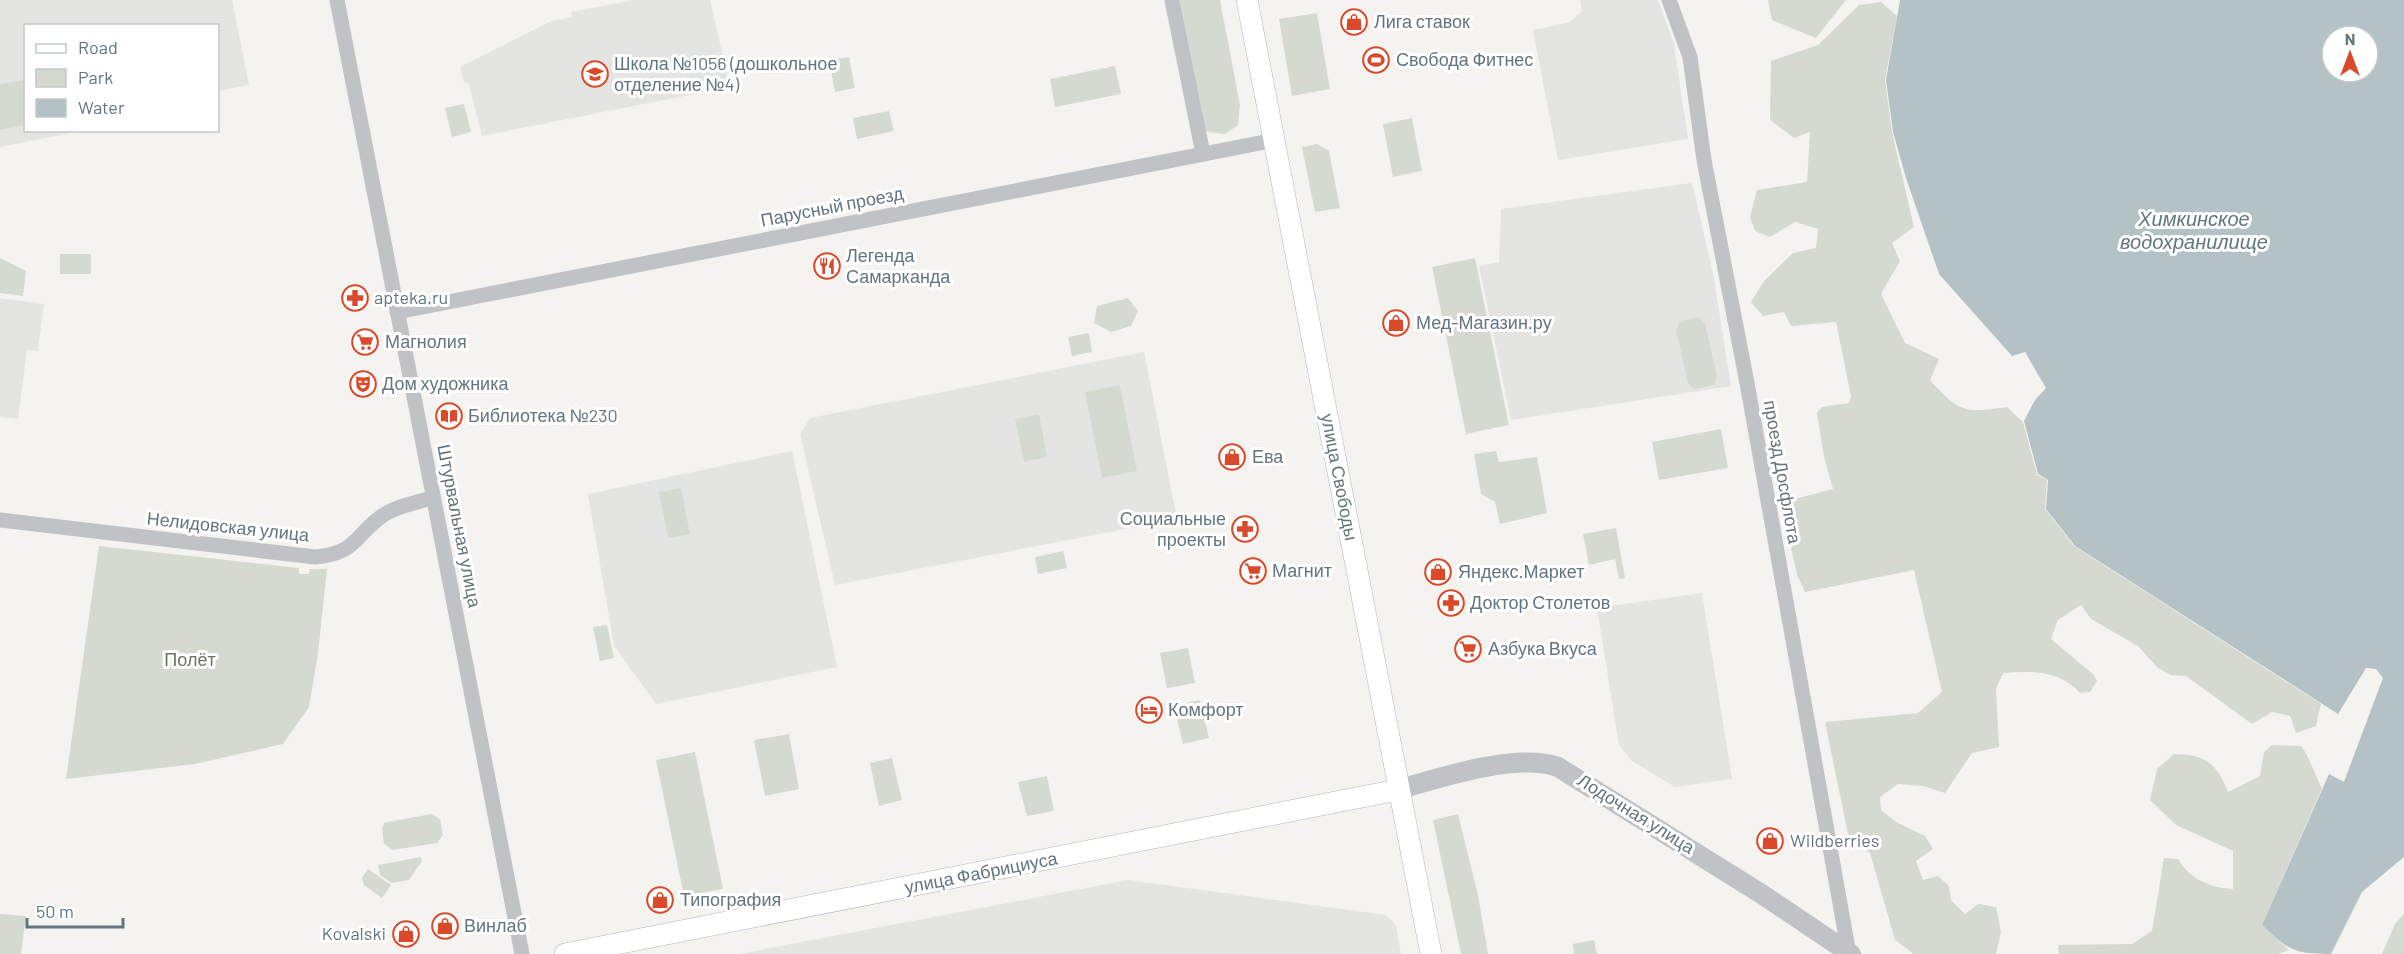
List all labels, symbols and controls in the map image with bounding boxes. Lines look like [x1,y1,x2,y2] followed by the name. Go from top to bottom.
[1339,7,1369,37] shop icon: Лига ставок
[1374,10,1470,32] place label: Лига ставок
[24,24,219,132] legend
[2320,24,2380,84] north arrow
[2345,29,2355,48] text: N
[78,36,118,58] text: Road
[1361,45,1391,75] sports icon: Свобода Фитнес
[1396,48,1533,70] place label: Свобода Фитнес
[614,52,837,95] place label: Школа №1056 (дошкольное отделение №4)
[580,59,610,89] school or university icon: Школа №1056 (дошкольное отделение №4)
[78,66,113,88] text: Park
[78,96,125,118] text: Water
[759,181,905,231] street label: Парусный проезд
[2120,206,2268,253] water label: Химкинское водохранилище
[846,244,951,287] place label: Легенда Самарканда
[812,251,842,281] restaurant icon: Легенда Самарканда
[340,283,370,313] pharmacy icon: apteka.ru
[374,286,448,308] place label: apteka.ru
[1381,308,1411,338] shop icon: Мед-Магазин.ру
[1416,311,1552,333] place label: Мед-Магазин.ру
[350,327,380,357] supermarket icon: Магнолия
[385,330,467,352] place label: Магнолия
[348,369,378,399] theatre icon: Дом художника
[382,372,509,394] place label: Дом художника
[1760,398,1807,546] street label: проезд Досфлота
[434,401,464,431] library icon: Библиотека №230
[468,404,618,426] place label: Библиотека №230
[1317,411,1363,542] street label: улица Свободы
[433,442,487,610] street label: Штурвальная улица
[1217,442,1247,472] shop icon: Ева
[1252,445,1284,467] place label: Ева
[146,507,311,546] street label: Нелидовская улица
[1120,507,1226,550] place label: Социальные проекты
[1230,514,1260,544] pharmacy icon: Социальные проекты
[1238,556,1268,586] supermarket icon: Магнит
[1423,557,1453,587] shop icon: Яндекс.Маркет
[1272,559,1332,581] place label: Магнит
[1458,560,1585,582] place label: Яндекс.Маркет
[1436,588,1466,618] pharmacy icon: Доктор Столетов
[1470,591,1610,613] place label: Доктор Столетов
[1453,634,1483,664] supermarket icon: Азбука Вкуса
[1488,637,1598,659] place label: Азбука Вкуса
[164,648,216,670] park label: Полёт
[1134,695,1164,725] hotel icon: Комфорт
[1168,698,1244,720] place label: Комфорт
[1574,768,1700,858] street label: Лодочная улица
[1755,826,1785,856] shop icon: Wildberries
[1790,829,1879,851] place label: Wildberries
[902,846,1060,898] street label: улица Фабрициуса
[645,885,675,915] shop icon: Типография
[680,888,781,910] place label: Типография
[27,891,123,929] scale bar
[36,900,74,922] text: 50 m
[430,911,460,941] shop icon: Винлаб
[464,914,527,936] place label: Винлаб
[391,919,421,949] shop icon: Kovalski
[322,922,386,944] place label: Kovalski

